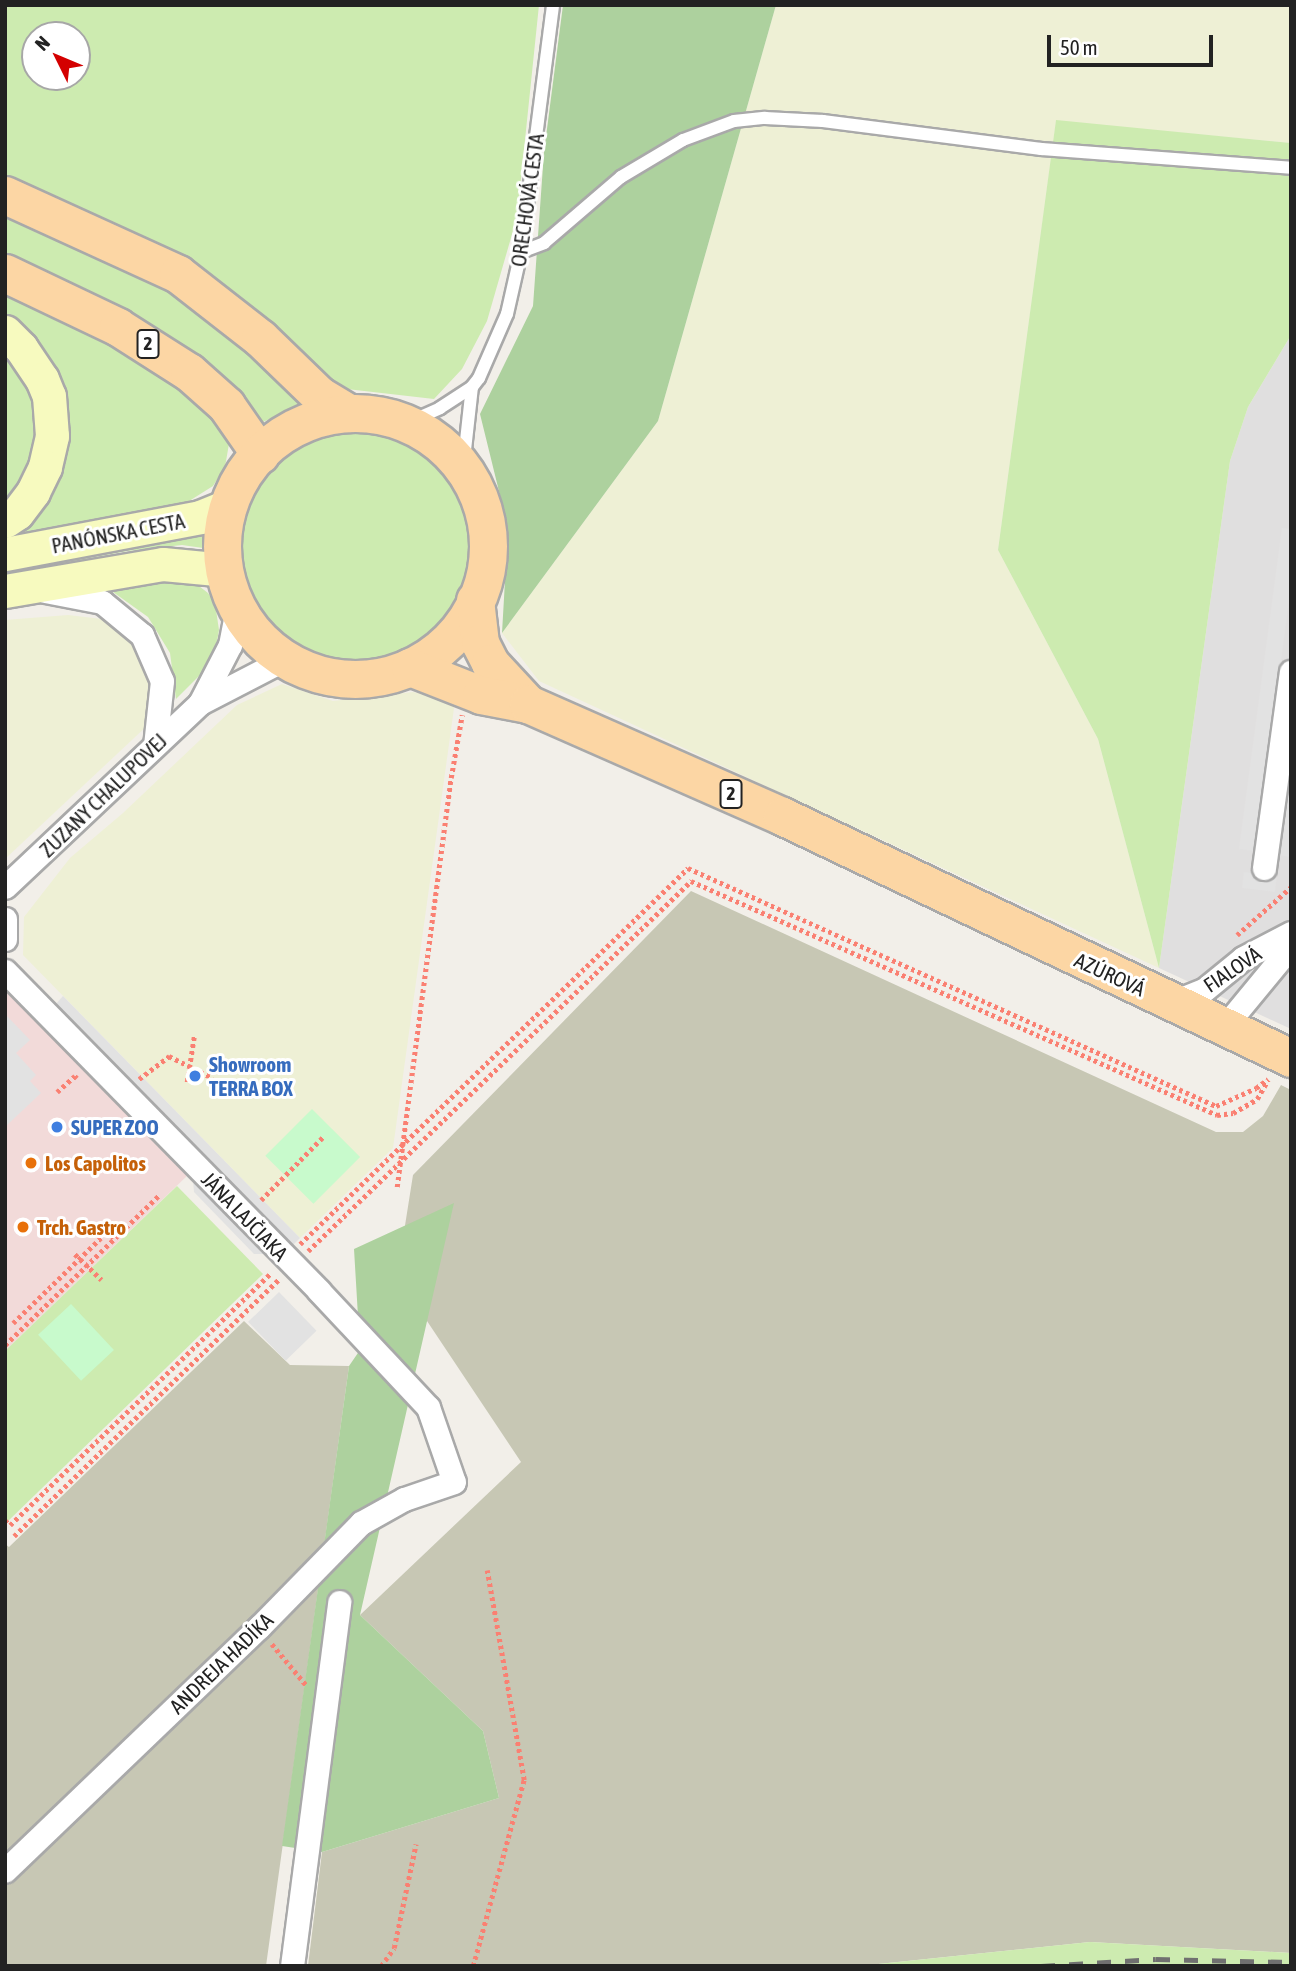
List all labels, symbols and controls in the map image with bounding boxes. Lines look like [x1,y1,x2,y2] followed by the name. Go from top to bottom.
[21,21,91,91] north arrow
[1051,21,1217,65] scale bar
[30,31,54,55] text: N
[1060,35,1098,59] text: 50 m
[505,132,549,268] street label: ORECHOVÁ CESTA
[136,328,160,360] road number: 2
[49,508,187,558] street label: PANÓNSKA CESTA
[34,728,172,862] street label: ZUZANY CHALUPOVEJ
[719,778,743,810] road number: 2
[1198,941,1266,997] street label: FIALOVÁ
[1071,947,1149,1001] street label: AZÚROVÁ
[209,1051,293,1101] place label: Showroom TERRA BOX
[187,1068,203,1084] marker: Showroom TERRA BOX
[71,1114,159,1140] place label: SUPER ZOO
[49,1119,65,1135] marker: SUPER ZOO
[45,1150,146,1176] place label: Los Capolitos
[23,1155,39,1171] marker: Los Capolitos
[197,1166,293,1266] street label: JÁNA LAJČIAKA
[37,1214,126,1240] place label: Trch. Gastro
[15,1219,31,1235] marker: Trch. Gastro
[164,1607,278,1719] street label: ANDREJA HADÍKA

